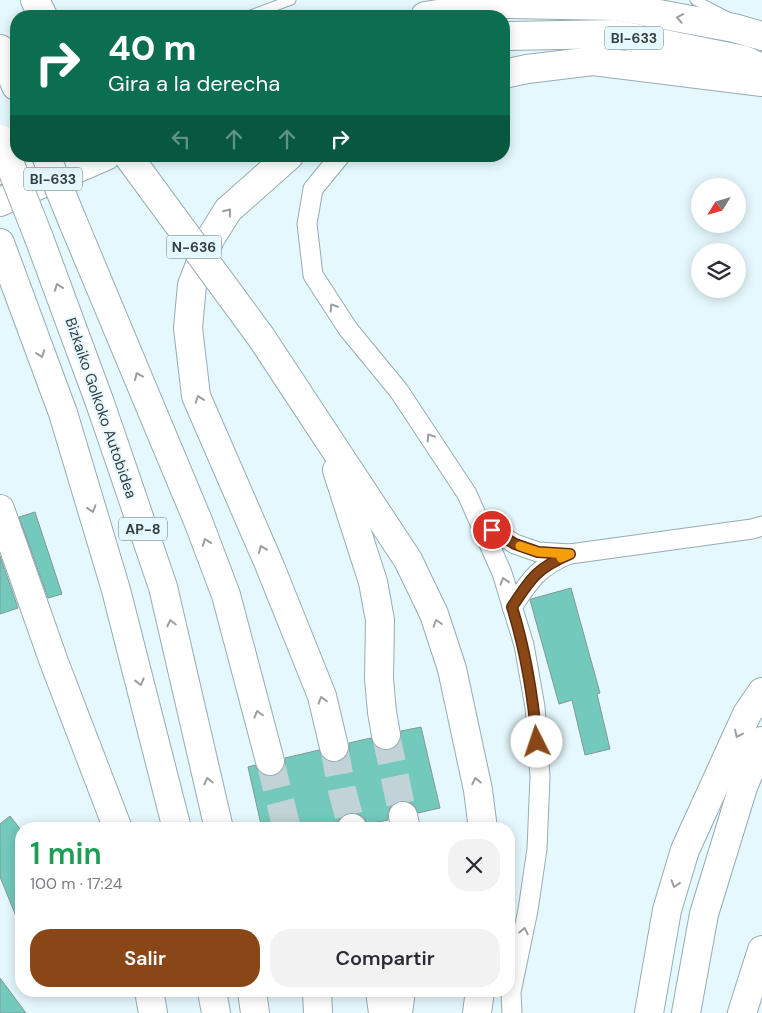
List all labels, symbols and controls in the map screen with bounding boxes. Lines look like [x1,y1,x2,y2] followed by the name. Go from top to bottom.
[676,14,685,24] one-way arrow
[108,25,197,71] text: 40 m
[605,26,663,49] road number: BI-633
[25,30,90,95] icon: right
[108,69,280,98] text: Gira a la derecha
[167,125,195,153] icon: left
[220,125,248,153] icon: ahead
[273,125,301,153] icon: ahead
[326,125,354,153] icon: right
[24,168,82,190] road number: BI-633
[691,178,746,232] north arrow
[691,178,746,298] map controls
[223,209,232,218] one-way arrow
[166,236,222,258] road number: N-636
[691,243,746,298] button: layers
[54,283,64,292] one-way arrow
[330,303,340,312] one-way arrow
[61,315,141,501] street label: Bizkaiko Golkoko Autobidea
[35,349,45,358] one-way arrow
[133,372,144,381] one-way arrow
[194,395,204,404] one-way arrow
[427,433,436,443] one-way arrow
[86,504,96,512] one-way arrow
[471,509,513,551] pin
[478,516,506,544] icon: arrive
[119,518,167,540] road number: AP-8
[202,538,212,547] one-way arrow
[258,545,269,554] one-way arrow
[500,577,510,585] one-way arrow
[166,619,177,627] one-way arrow
[433,619,443,628] one-way arrow
[134,677,145,686] one-way arrow
[318,696,328,704] one-way arrow
[253,711,263,719] one-way arrow
[510,715,562,767] position arrow
[734,729,744,738] one-way arrow
[471,776,482,785] one-way arrow
[203,777,214,786] one-way arrow
[30,834,102,873] text: 1 min
[448,839,500,891] button: close
[30,873,123,894] text: 100 m · 17:24
[670,879,680,887] one-way arrow
[518,926,529,935] one-way arrow
[30,929,260,987] button: Salir
[270,929,500,987] button: Compartir

